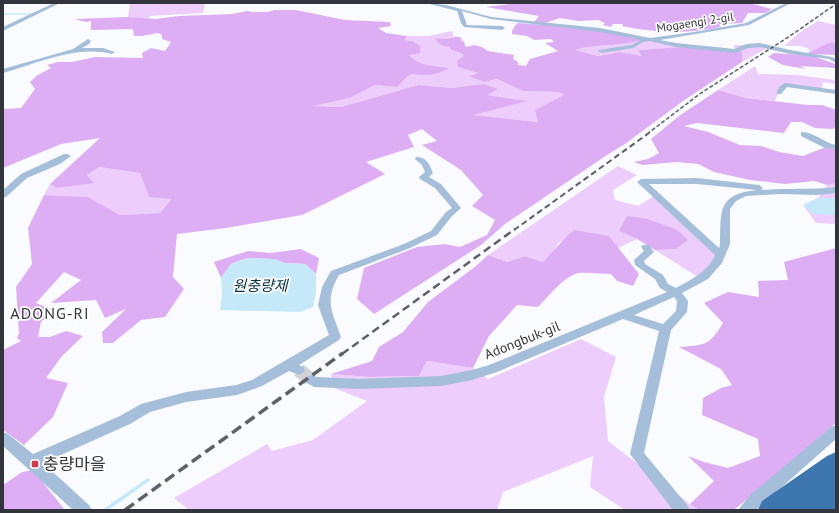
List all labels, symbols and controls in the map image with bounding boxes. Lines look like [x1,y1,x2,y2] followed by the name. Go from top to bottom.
[655,8,735,35] street label: Mogaengi 2-gil
[232,276,290,295] water label: 원충량제
[10,303,90,323] district label: ADONG-RI
[482,317,562,363] street label: Adongbuk-gil
[43,453,106,475] place label: 충량마을
[30,459,40,469] marker: 충량마을

